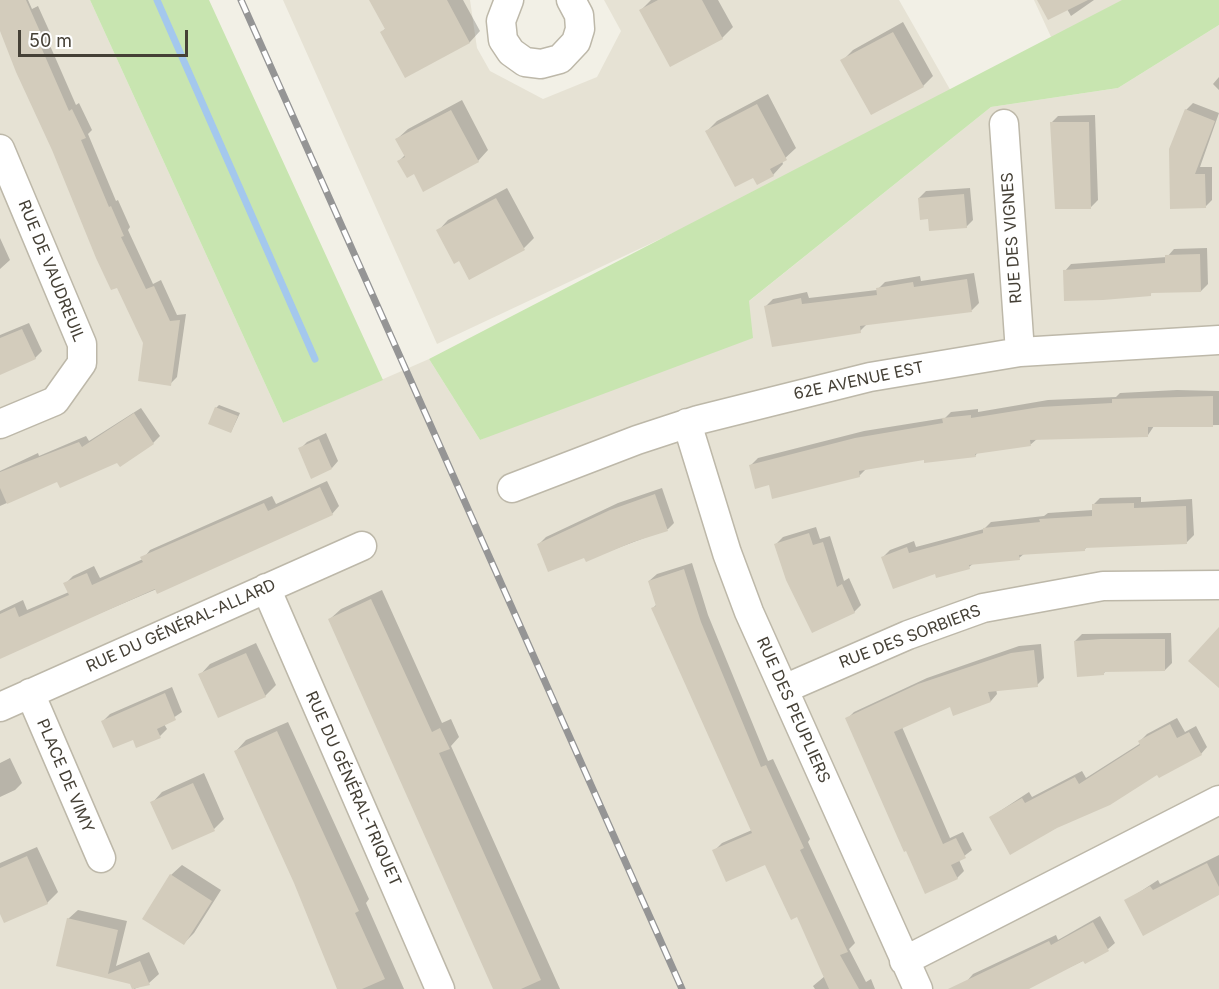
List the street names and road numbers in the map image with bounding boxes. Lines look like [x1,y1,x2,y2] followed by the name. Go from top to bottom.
[998,172,1026,304] street label: RUE DES VIGNES
[14,197,88,345] street label: RUE DE VAUDREUIL
[792,358,926,404] street label: 62E AVENUE EST
[83,575,279,677] street label: RUE DU GÉNÉRAL-ALLARD
[837,601,983,673] street label: RUE DES SORBIERS
[752,634,834,786] street label: RUE DES PEUPLIERS
[301,688,405,890] street label: RUE DU GÉNÉRAL-TRIQUET
[32,716,98,836] street label: PLACE DE VIMY

